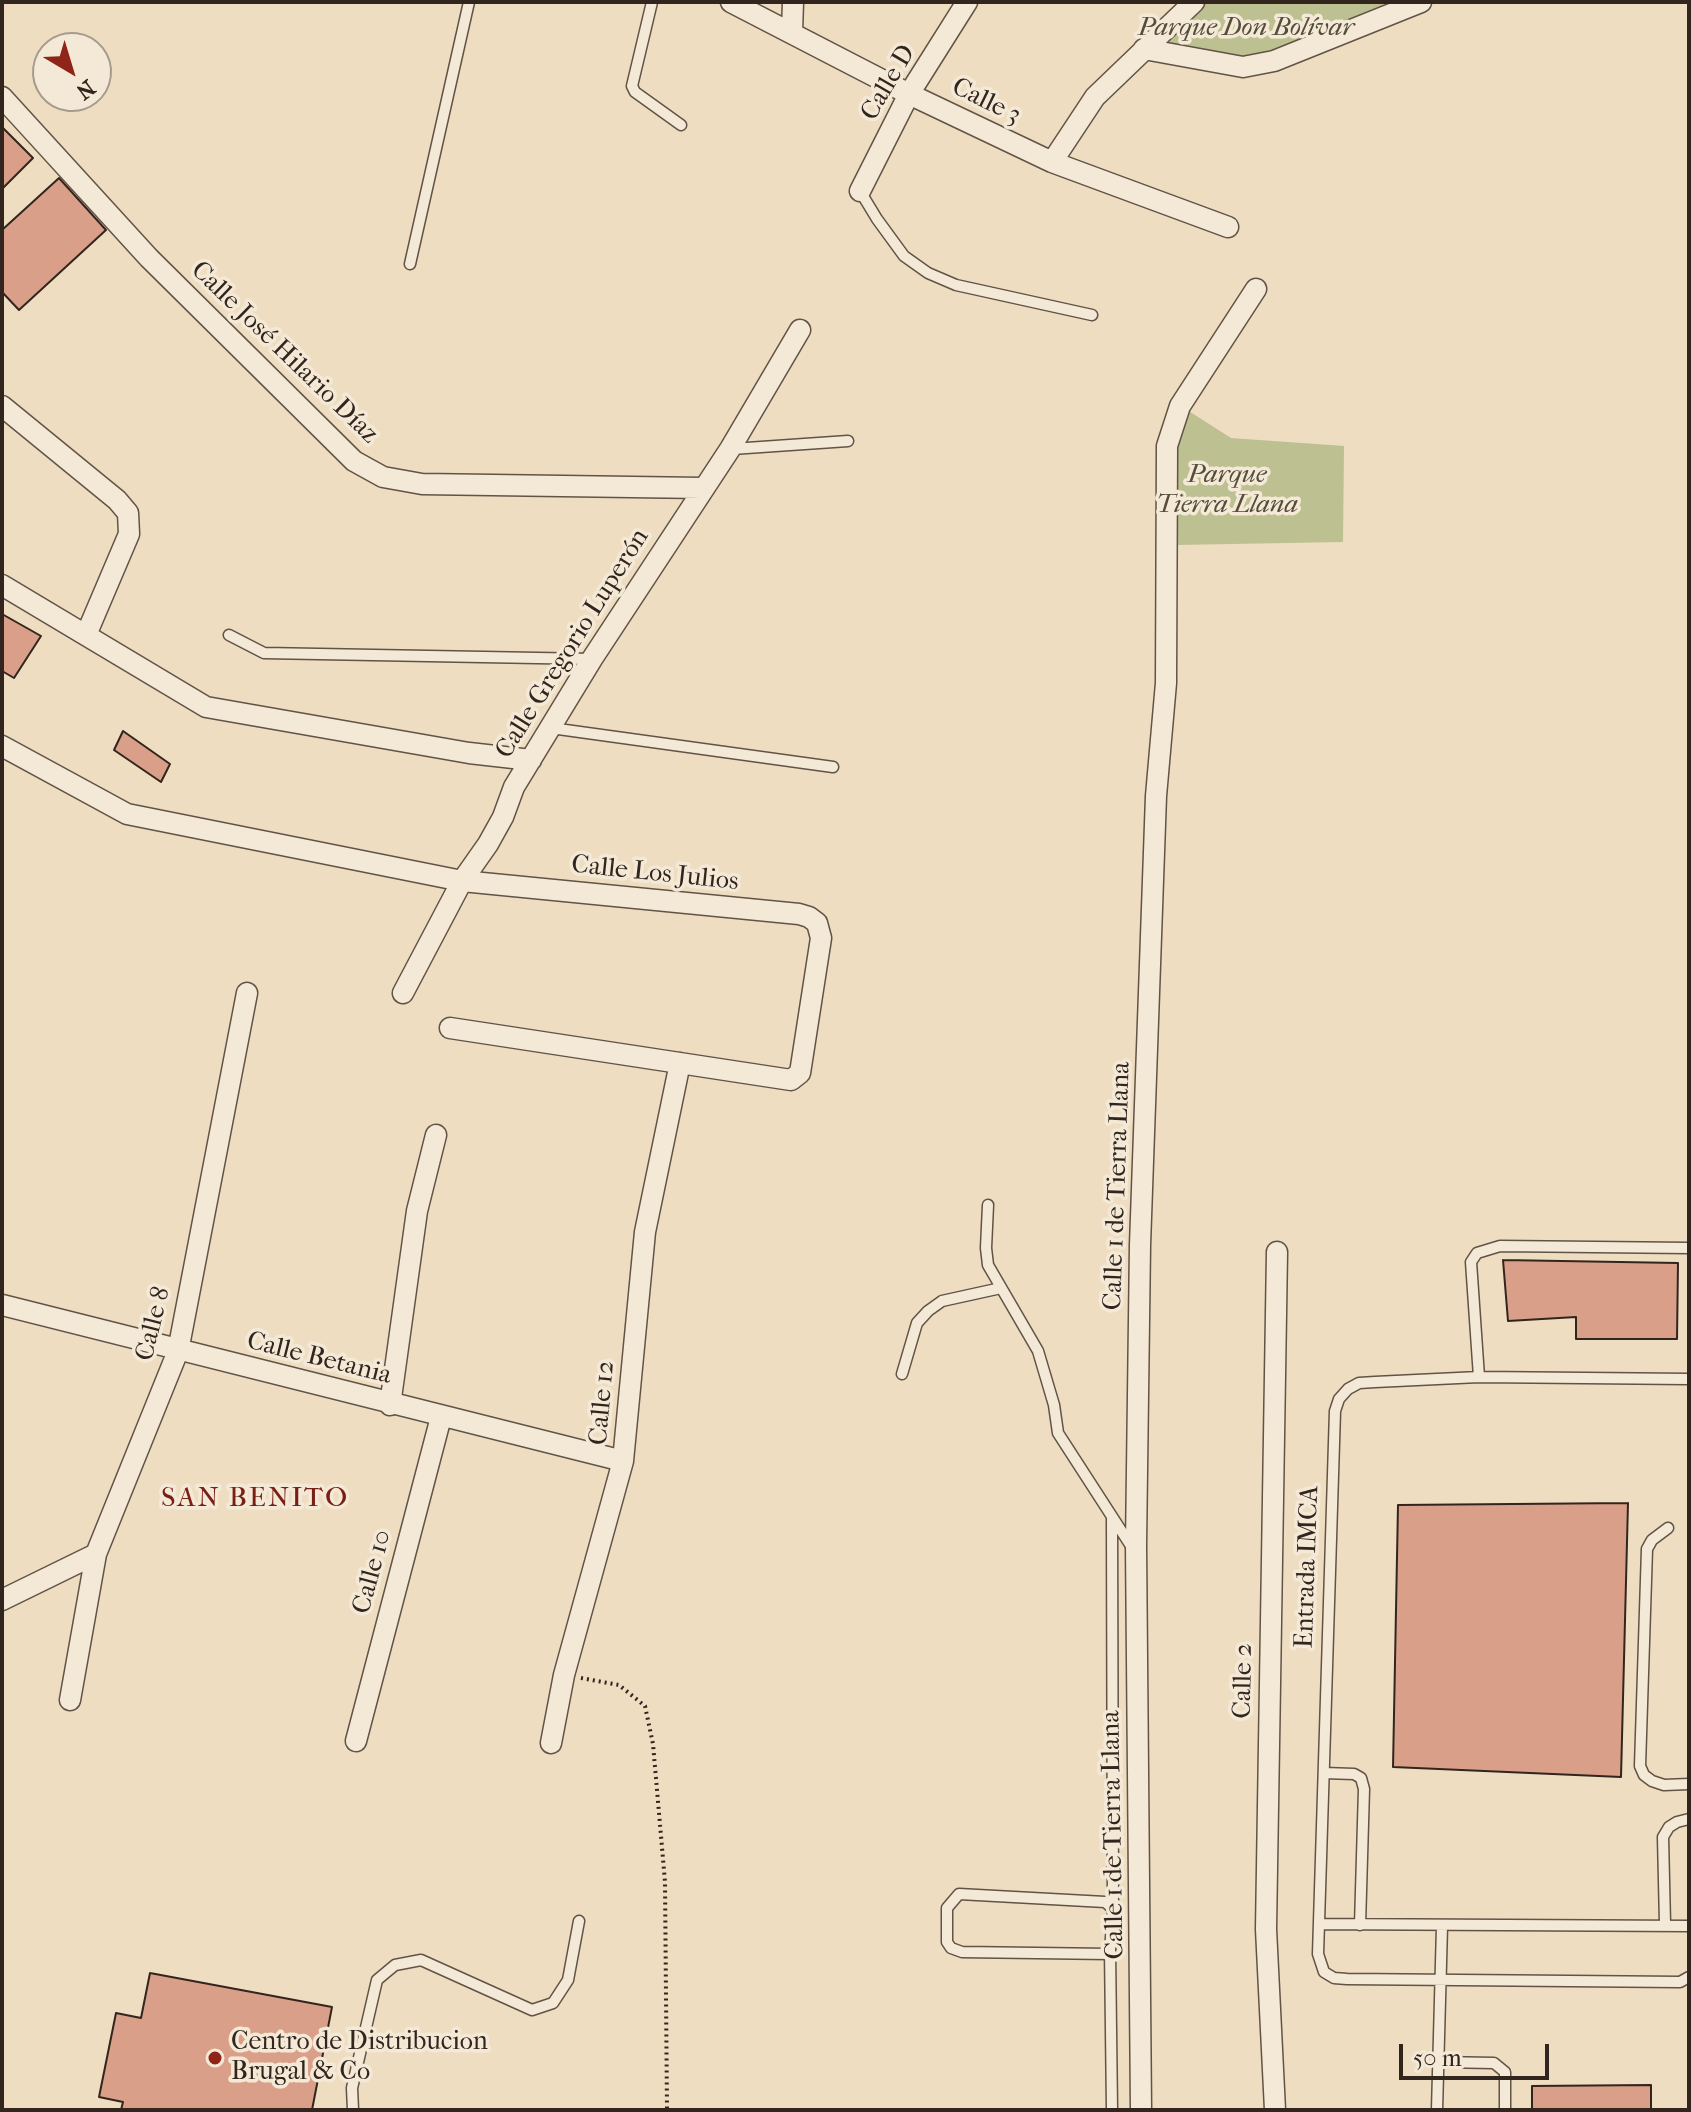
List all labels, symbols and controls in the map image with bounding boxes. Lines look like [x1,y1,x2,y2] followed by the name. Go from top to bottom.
[1138,13,1354,45] park label: Parque Don Bolívar
[32,32,112,112] north arrow
[855,40,923,126] street label: Calle D
[946,72,1026,132] street label: Calle 3
[71,74,100,105] text: N
[184,255,384,451] street label: Calle José Hilario Díaz
[1156,460,1298,522] park label: Parque Tierra Llana
[490,523,656,765] street label: Calle Gregorio Luperón
[570,850,740,898] street label: Calle Los Julios
[1098,1061,1138,1311] street label: Calle 1 de Tierra Llana
[130,1284,178,1364] street label: Calle 8
[243,1326,395,1392] street label: Calle Betania
[584,1359,622,1447] street label: Calle 12
[161,1482,349,1516] district label: SAN BENITO
[1290,1485,1326,1649] street label: Entrada IMCA
[347,1527,399,1617] street label: Calle 10
[1228,1643,1260,1719] street label: Calle 2
[1096,1710,1132,1960] street label: Calle 1 de Tierra Llana
[231,2027,488,2088] place label: Centro de Distribucion Brugal & Co
[1403,2028,1553,2078] scale bar
[1413,2044,1462,2072] text: 50 m
[206,2049,224,2067] marker: Centro de Distribucion Brugal & Co

